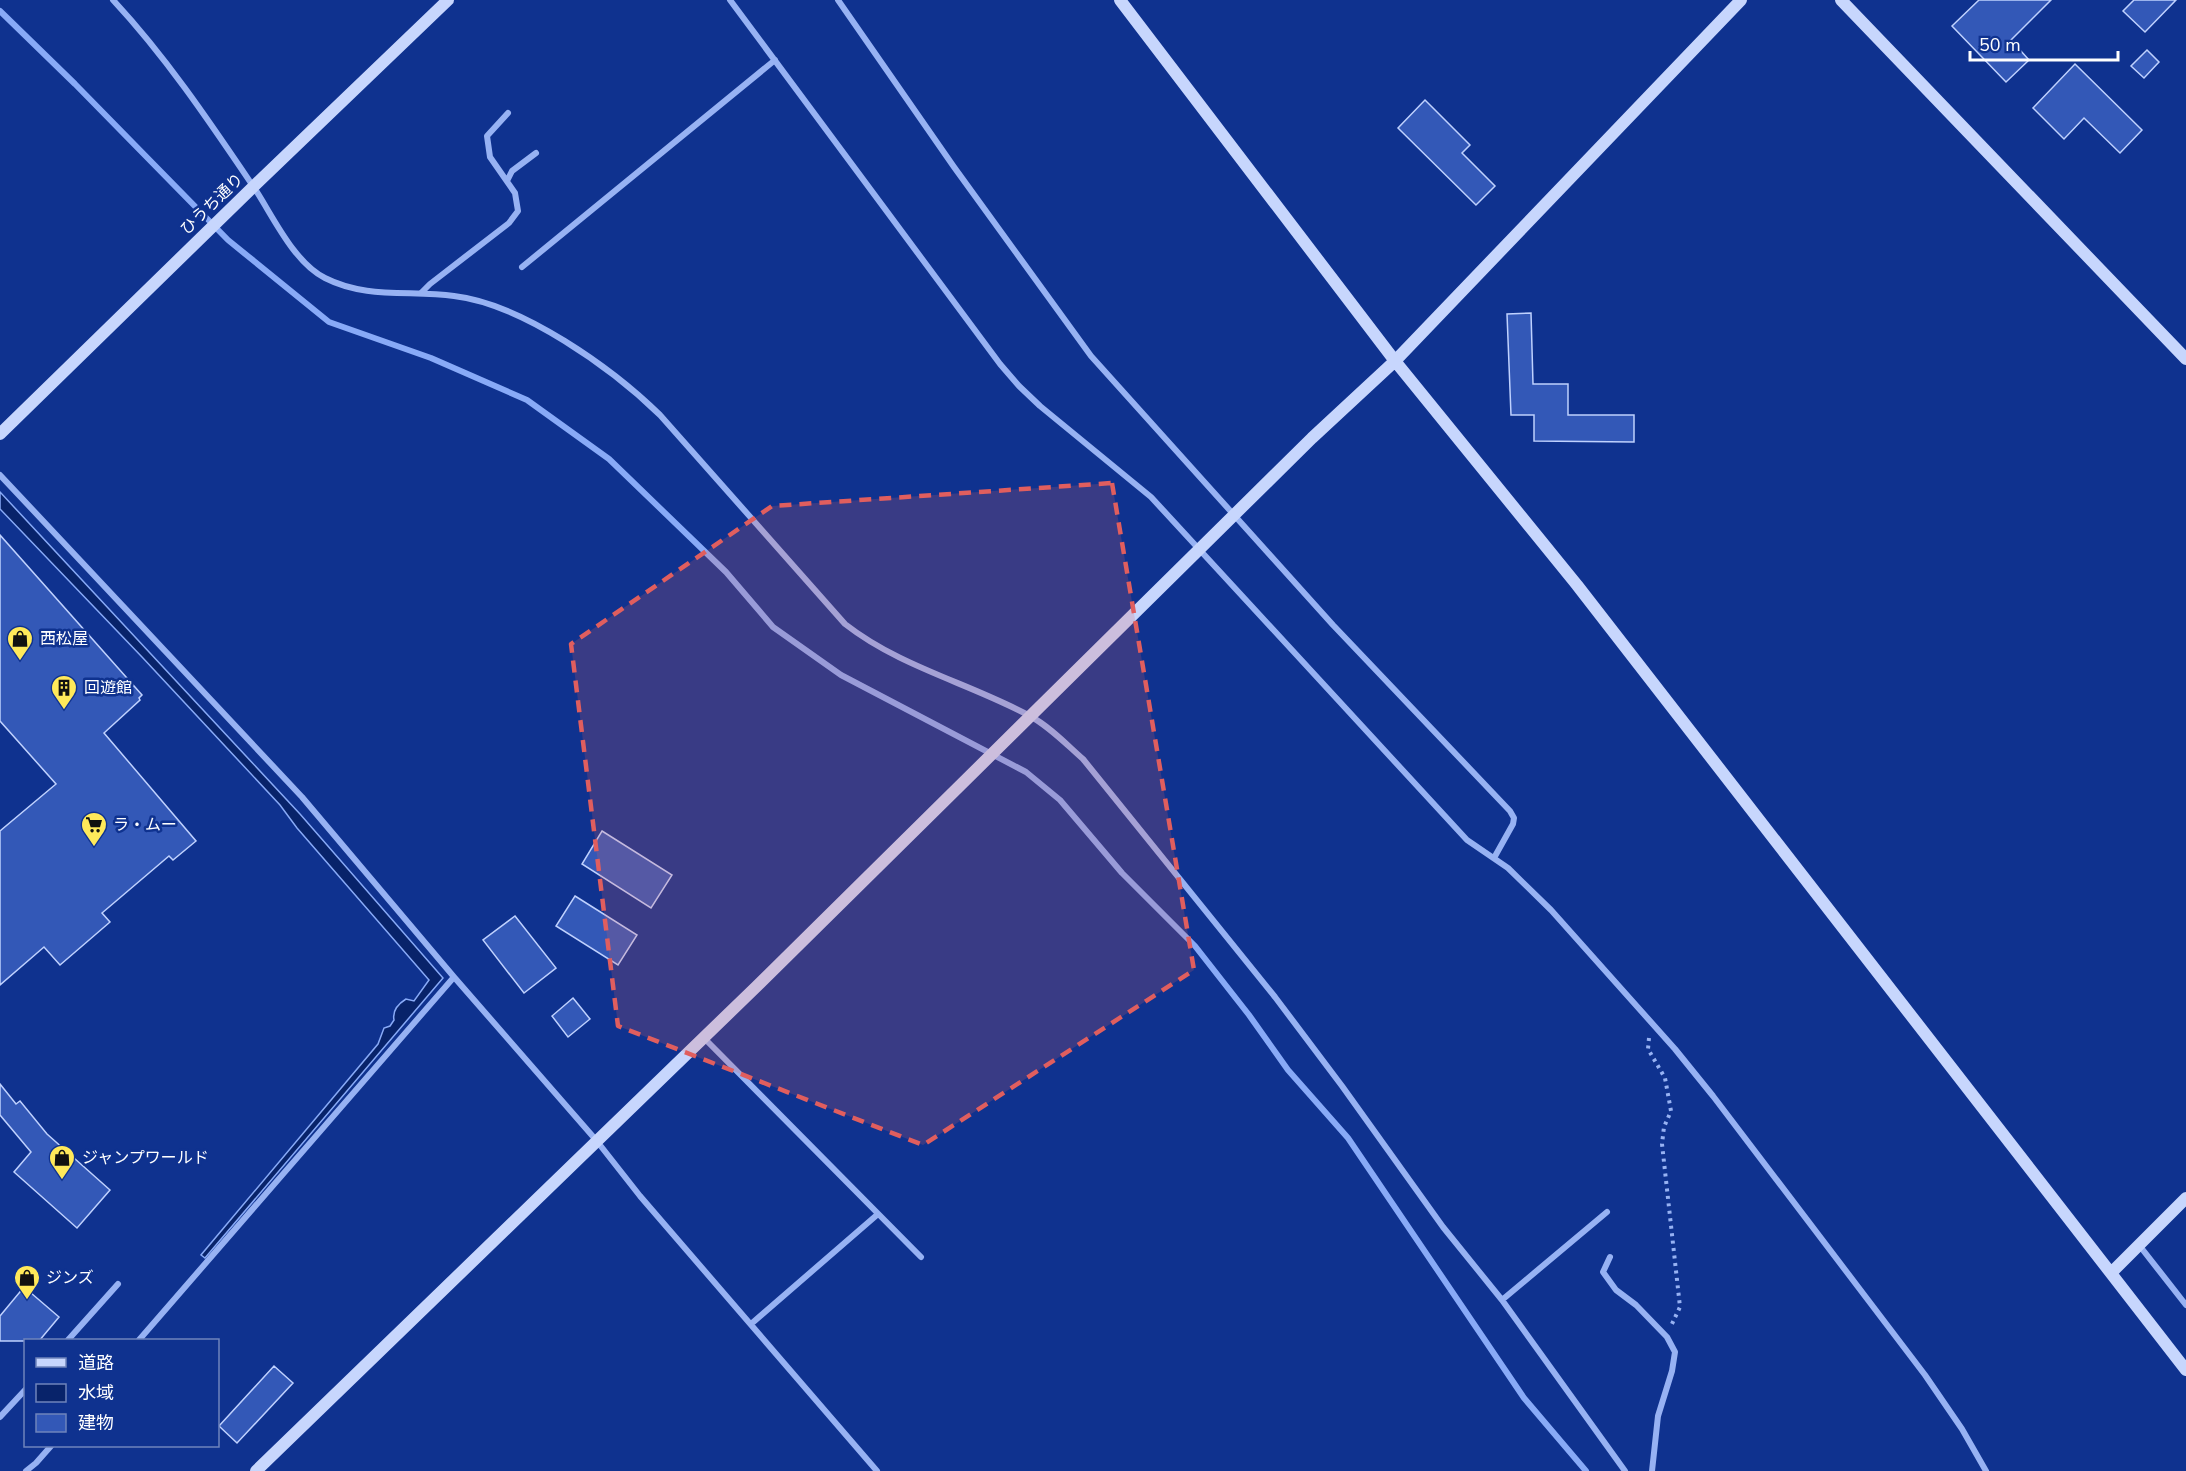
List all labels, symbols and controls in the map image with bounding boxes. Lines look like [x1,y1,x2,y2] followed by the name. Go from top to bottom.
[1970,24,2118,62] scale bar
[1979,33,2021,57] text: 50 m
[176,168,248,240] street label: ひうち通り
[5,624,35,662] shop icon: 西松屋
[40,628,88,650] place label: 西松屋
[49,673,79,711] building icon: 回遊館
[84,677,132,699] place label: 回遊館
[79,810,109,848] supermarket icon: ラ・ムー
[113,814,177,836] place label: ラ・ムー
[47,1143,77,1181] shop icon: ジャンプワールド
[82,1147,209,1169] place label: ジャンプワールド
[12,1263,42,1301] shop icon: ジンズ
[46,1267,94,1289] place label: ジンズ
[24,1339,219,1447] legend
[78,1351,114,1375] text: 道路
[78,1381,114,1405] text: 水域
[78,1411,114,1435] text: 建物

